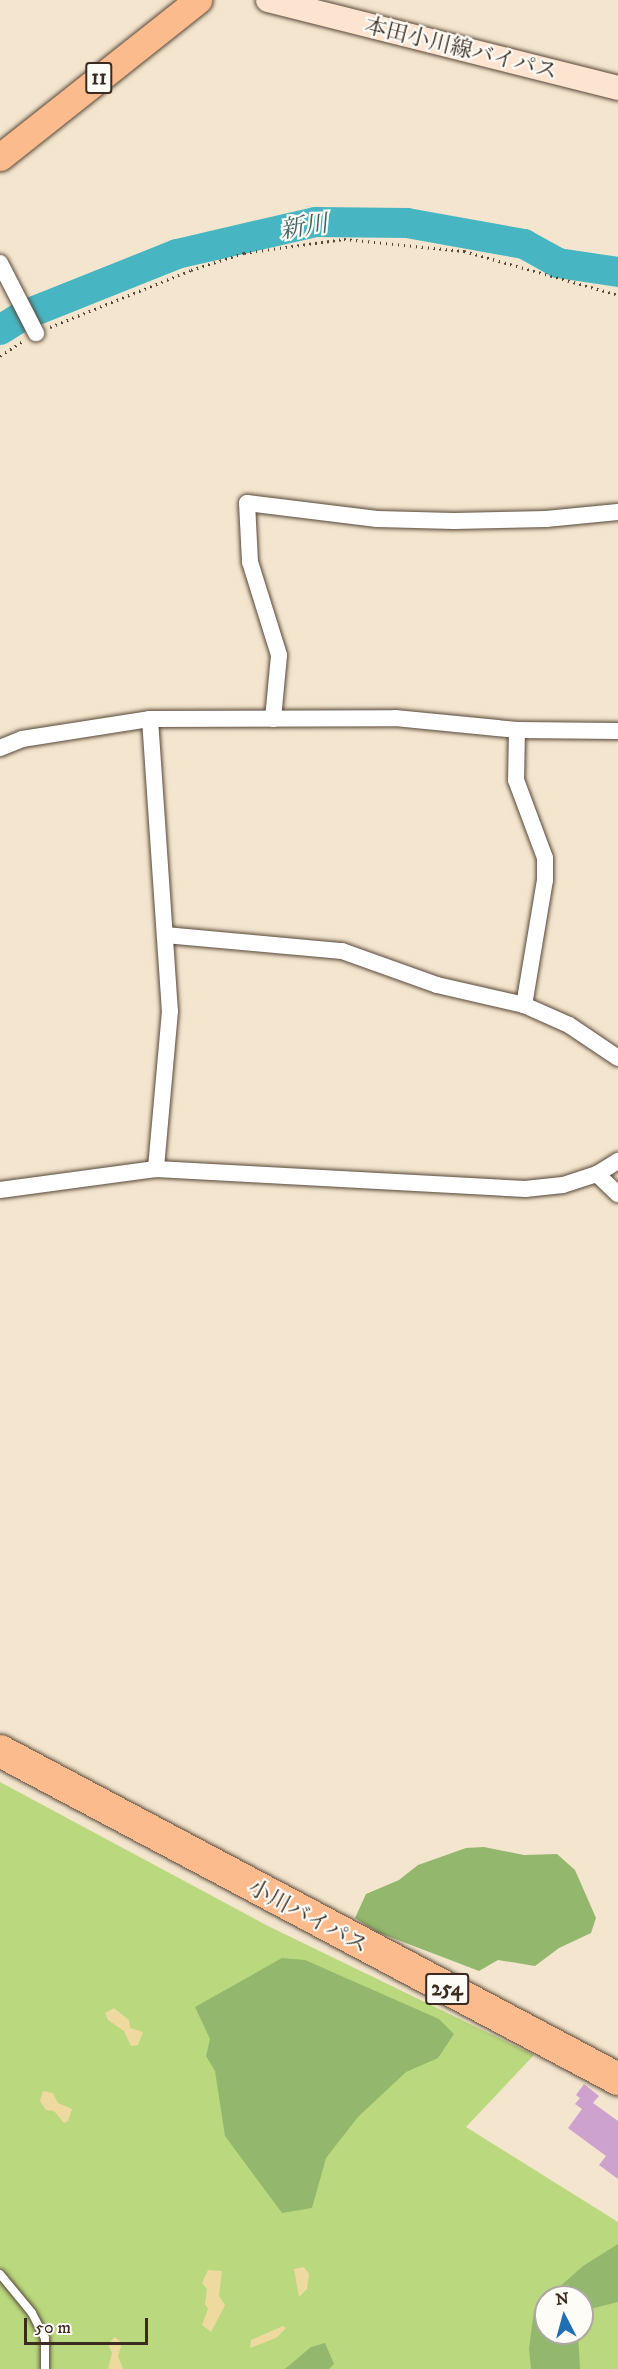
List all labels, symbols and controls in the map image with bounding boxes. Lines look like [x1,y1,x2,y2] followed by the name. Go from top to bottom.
[362,12,560,86] street label: 本田小川線バイパス
[84,60,114,96] road number: 11
[278,210,330,246] water label: 新川
[244,1874,372,1960] street label: 小川バイパス
[424,1971,470,2007] road number: 254
[534,2285,594,2345] north arrow
[555,2288,570,2310] text: N
[27,2306,152,2344] scale bar
[35,2317,71,2339] text: 50 m

